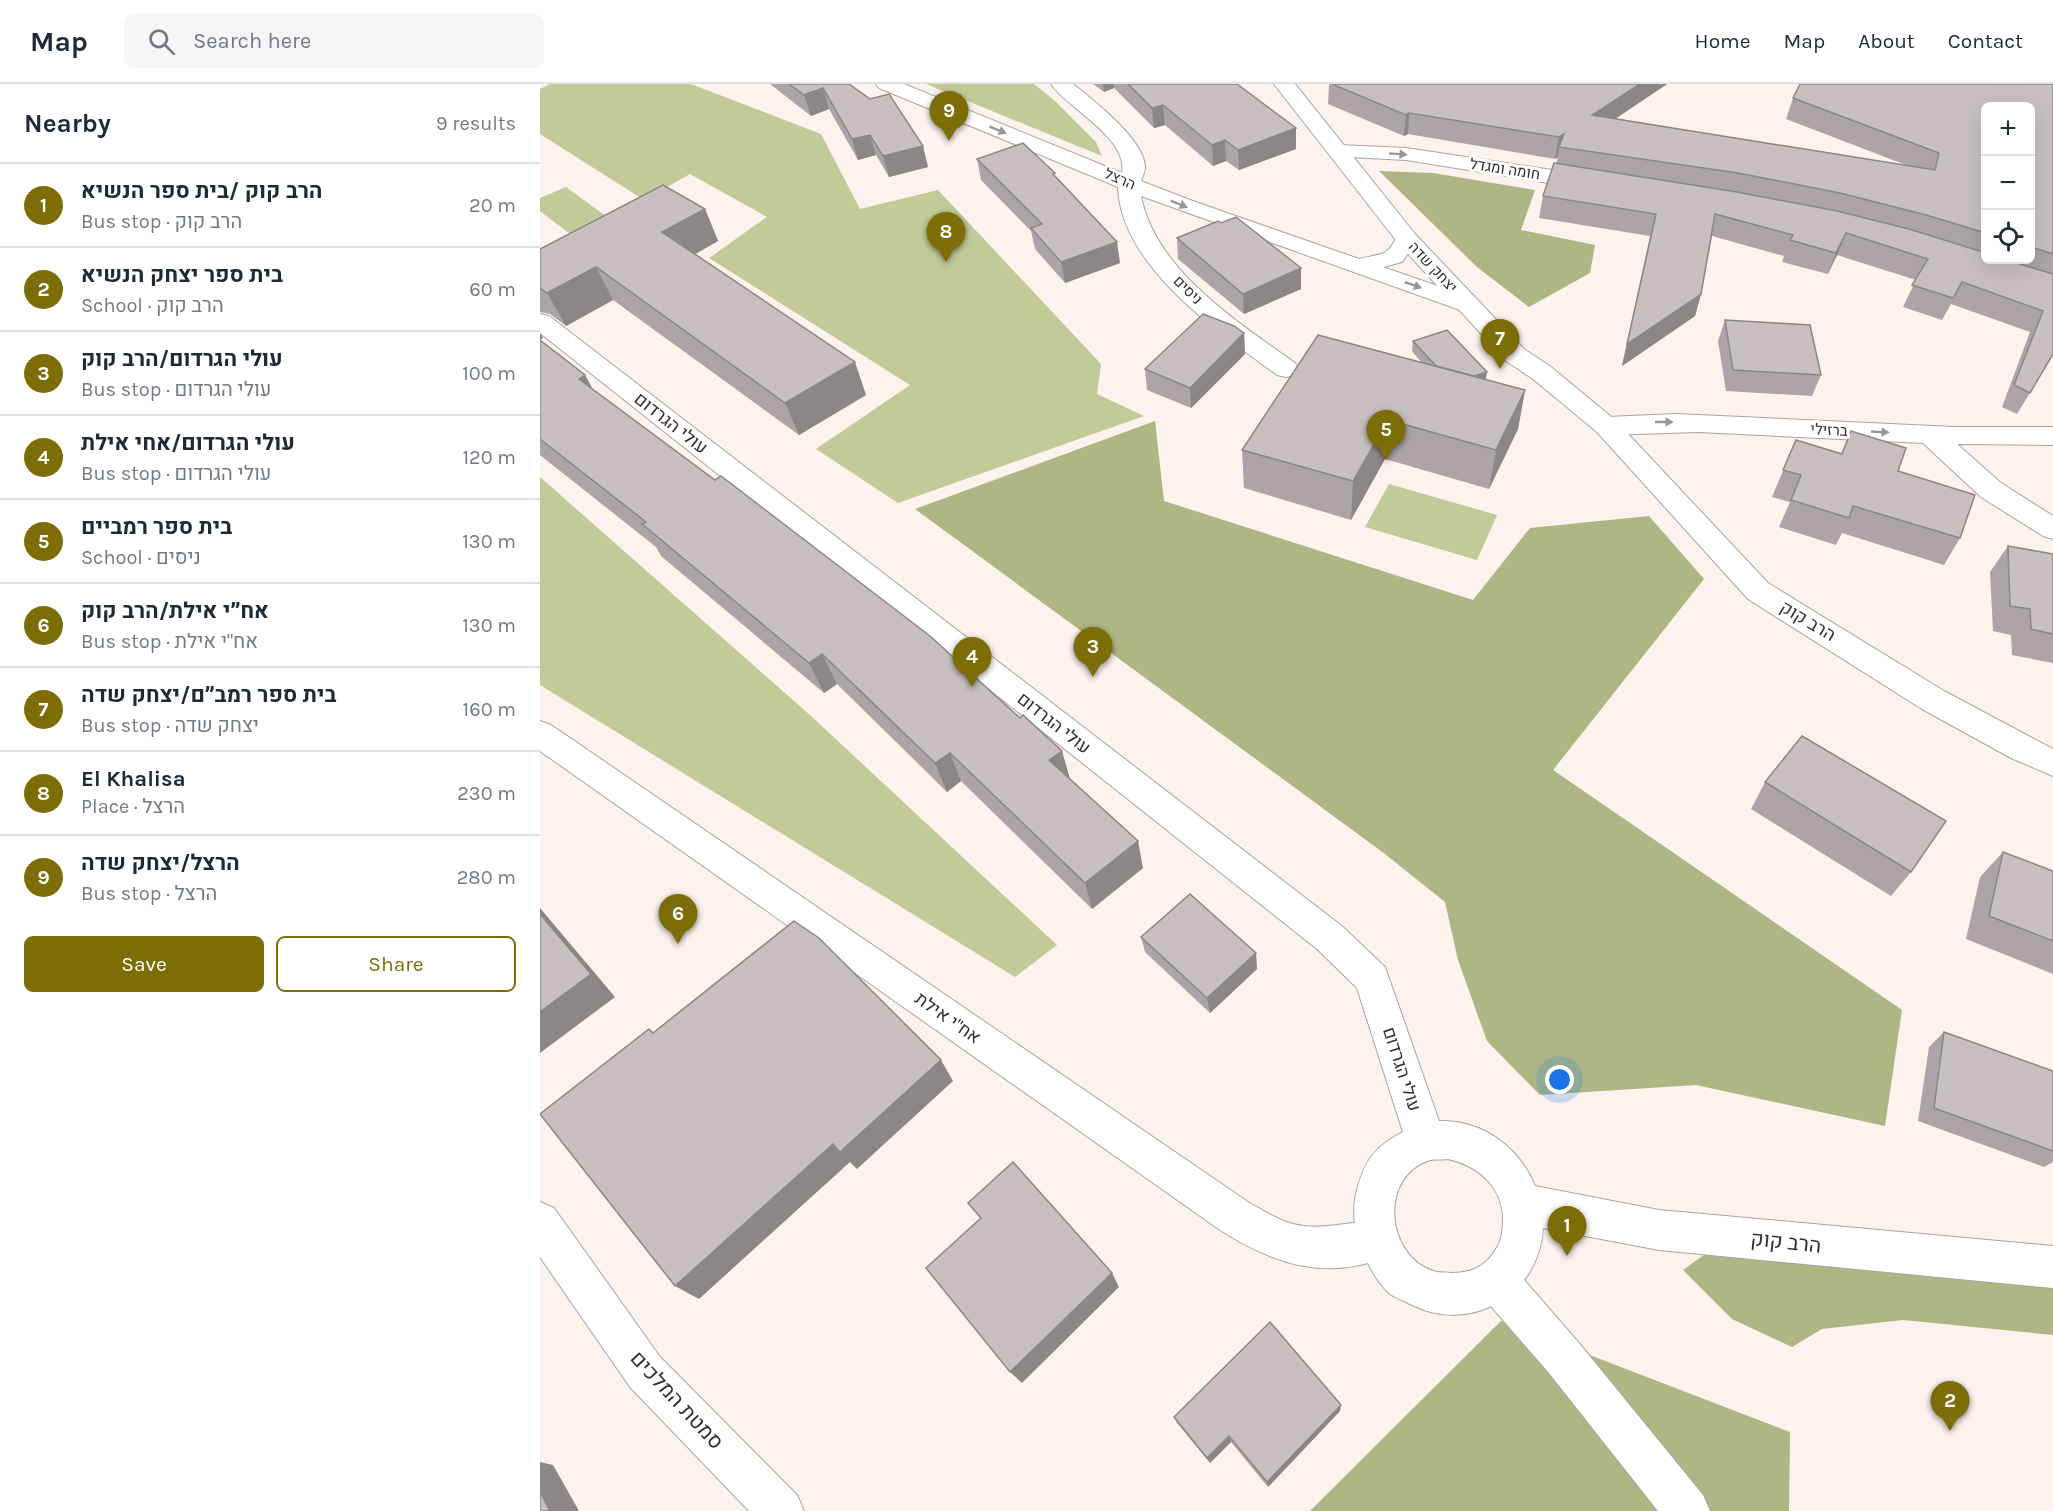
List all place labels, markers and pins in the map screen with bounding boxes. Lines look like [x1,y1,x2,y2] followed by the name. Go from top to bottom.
[930,92,968,141] pin: 9
[926,212,966,262] pin: 8
[1480,320,1520,369] pin: 7
[1366,410,1406,460] pin: 5
[1074,628,1112,677] pin: 3
[952,638,992,687] pin: 4
[658,894,698,944] pin: 6
[1548,1206,1586,1256] pin: 1
[1930,1382,1970,1431] pin: 2

